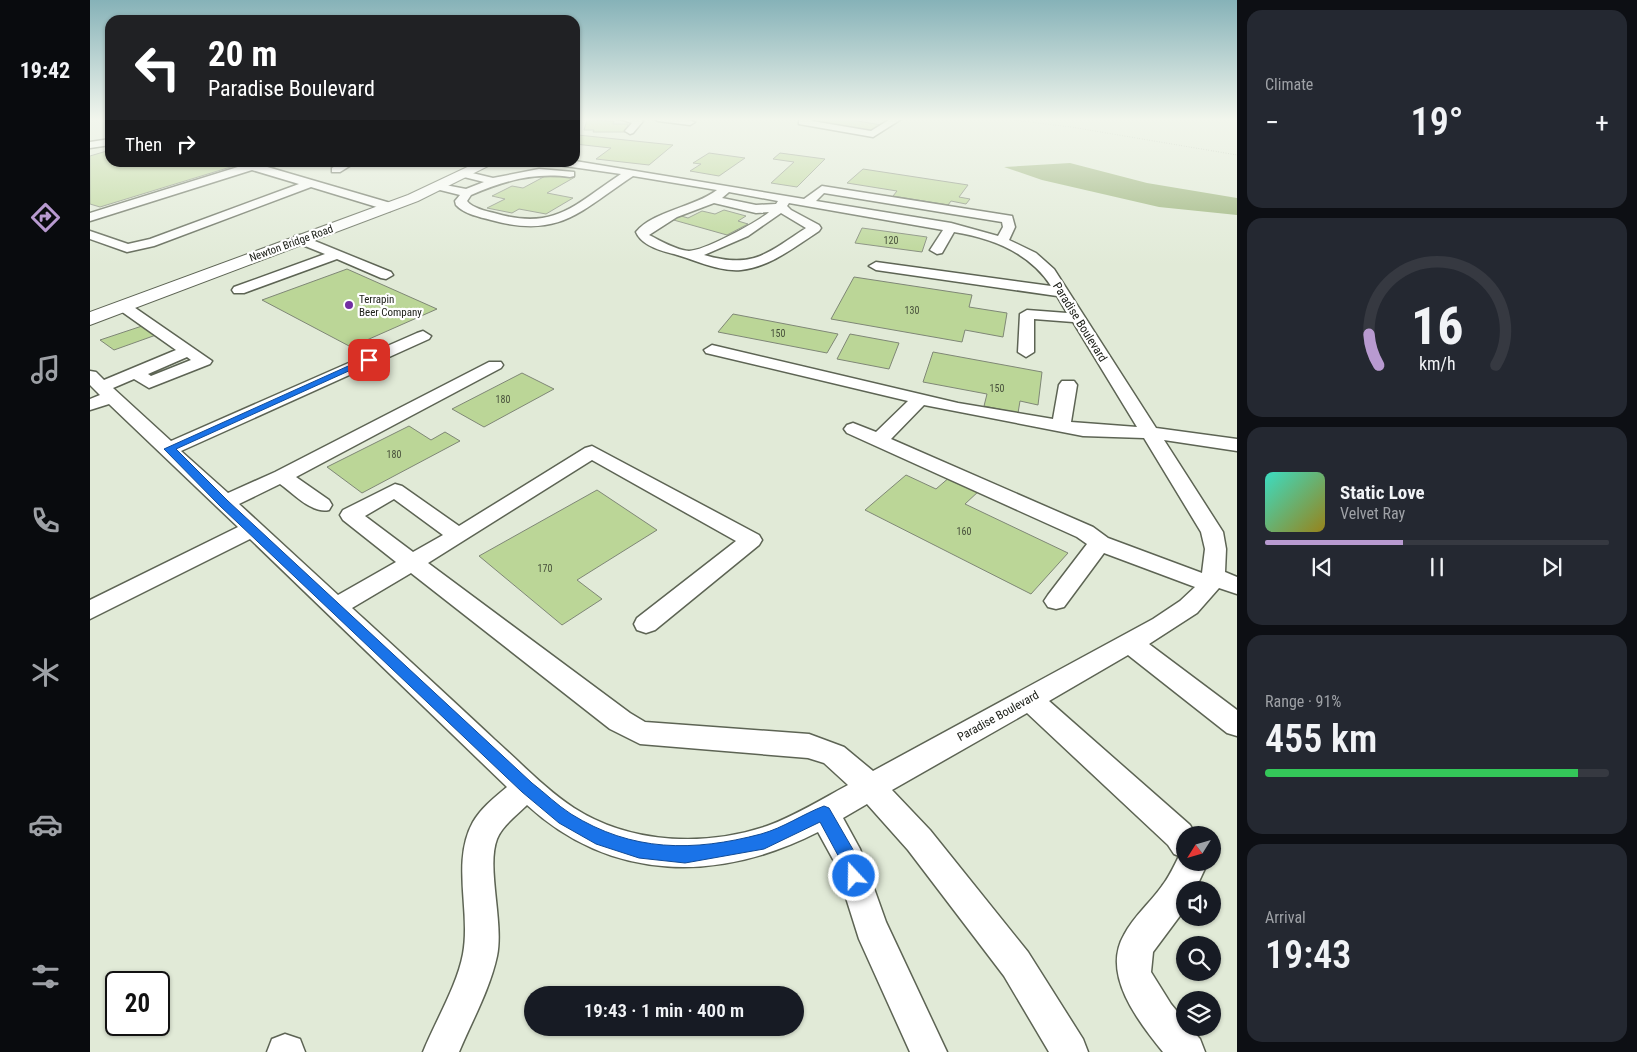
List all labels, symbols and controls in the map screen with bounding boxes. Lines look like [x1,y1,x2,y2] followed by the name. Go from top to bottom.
[208,34,277,75] text: 20 m
[125,35,190,100] icon: left
[20,58,70,83] text: 19:42
[1265,75,1313,94] text: Climate
[208,76,375,101] text: Paradise Boulevard
[1411,100,1463,144] text: 19°
[1265,106,1279,139] text: −
[1595,106,1609,139] text: +
[172,130,200,158] icon: right
[125,133,162,156] text: Then
[28,200,63,235] icon: directions
[248,222,335,265] street label: Newton Bridge Road
[884,235,898,246] house number: 120
[1050,280,1110,364] street label: Paradise Boulevard
[359,293,422,319] place label: Terrapin Beer Company
[1411,296,1463,357] text: 16
[343,299,355,311] marker: Terrapin Beer Company
[905,305,919,316] house number: 130
[771,328,785,339] house number: 150
[348,339,390,381] pin
[355,346,383,374] icon: arrive
[28,352,63,387] icon: music
[1419,353,1455,374] text: km/h
[990,383,1004,394] house number: 150
[496,394,510,405] house number: 180
[387,449,401,460] house number: 180
[1340,481,1425,504] text: Static Love
[28,503,63,538] icon: phone
[1340,504,1405,523] text: Velvet Ray
[957,526,971,537] house number: 160
[1308,553,1336,581] icon: previous
[1423,553,1451,581] icon: pause
[1538,553,1566,581] icon: next
[538,563,552,574] house number: 170
[28,655,63,690] icon: climate
[955,688,1041,744] street label: Paradise Boulevard
[1265,692,1341,711] text: Range · 91%
[1265,717,1377,761] text: 455 km
[28,807,63,842] icon: car
[1176,826,1221,871] north arrow
[1176,826,1221,1036] map controls
[827,849,879,901] position arrow
[1176,881,1221,926] button: sound
[1265,908,1306,927] text: Arrival
[1265,933,1351,977] text: 19:43
[1176,936,1221,981] button: search
[28,959,63,994] icon: filters
[105,971,170,1036] speed limit sign: 20
[1176,991,1221,1036] button: layers
[584,999,744,1022] text: 19:43 · 1 min · 400 m

